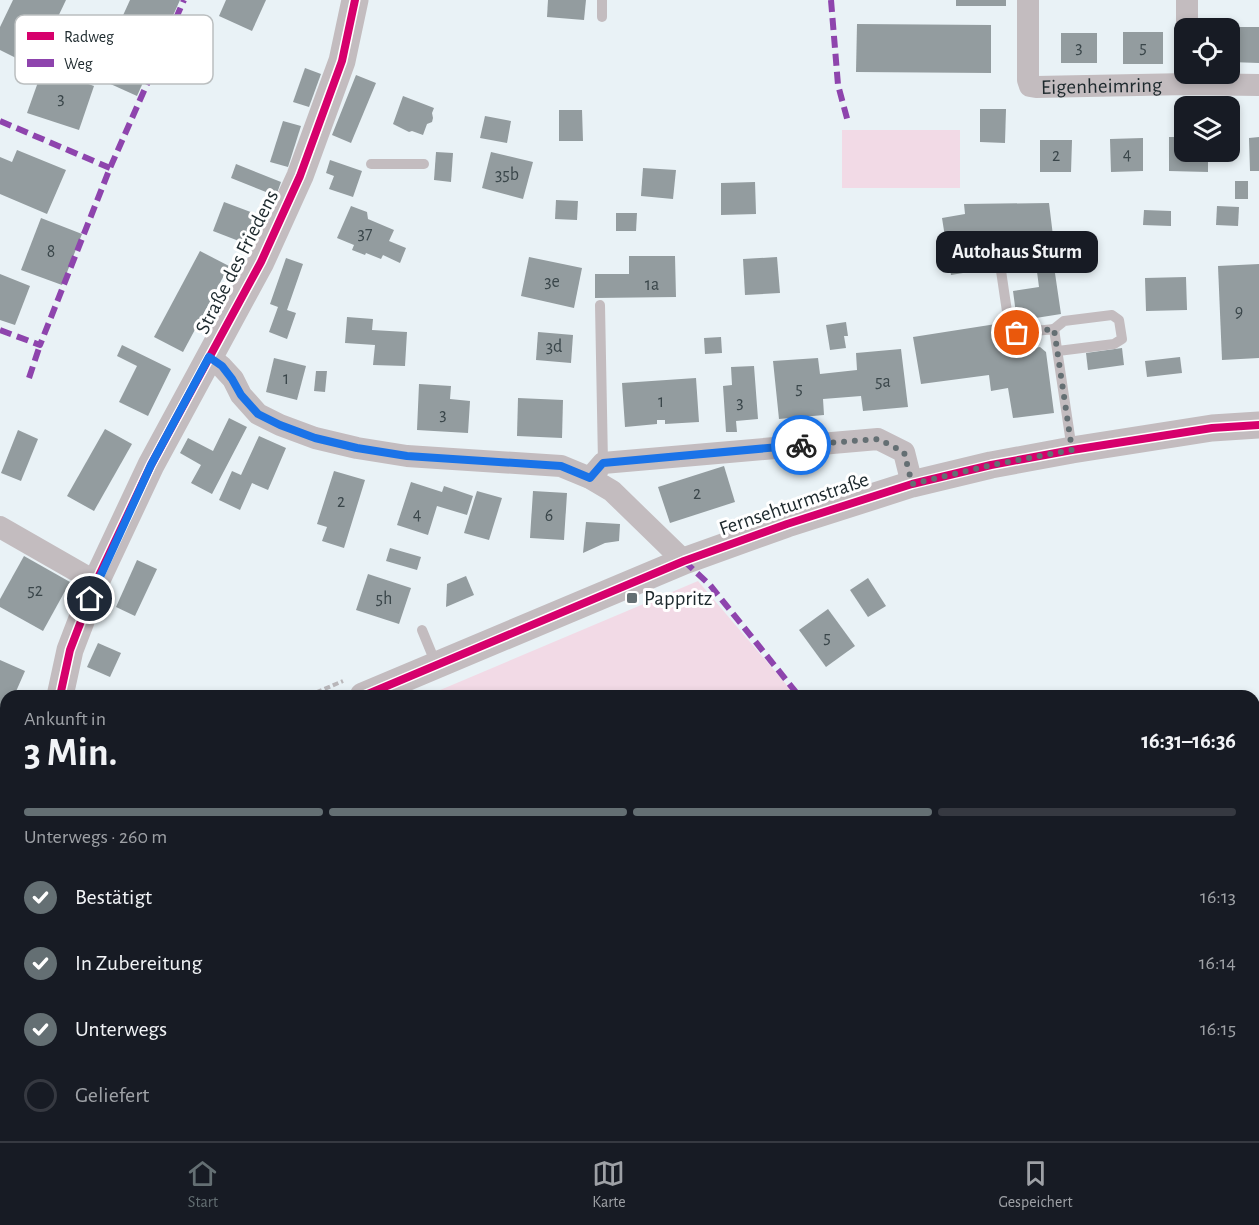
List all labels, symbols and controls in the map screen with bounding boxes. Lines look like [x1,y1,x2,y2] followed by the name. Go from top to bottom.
[15,15,213,84] legend
[1174,18,1240,162] map controls
[1174,18,1240,84] button: locate
[64,29,114,45] text: Radweg
[1075,39,1083,57] house number: 3
[1139,39,1147,57] house number: 5
[64,56,93,72] text: Weg
[1041,74,1163,97] street label: Eigenheimring
[57,90,65,108] house number: 3
[1174,96,1240,162] button: layers
[1123,146,1132,164] house number: 4
[1052,147,1060,165] house number: 2
[495,166,519,184] house number: 35b
[192,187,282,337] street label: Straße des Friedens
[358,225,372,243] house number: 37
[936,231,1098,273] callout: Autohaus Sturm
[952,242,1082,262] text: Autohaus Sturm
[47,243,55,261] house number: 8
[544,273,560,291] house number: 3e
[645,276,659,294] house number: 1a
[1235,303,1243,321] house number: 9
[991,307,1042,358] pin
[1000,316,1033,349] icon: bag
[546,338,562,356] house number: 3d
[283,370,289,388] house number: 1
[875,373,891,391] house number: 5a
[795,380,803,398] house number: 5
[658,393,664,411] house number: 1
[736,394,744,412] house number: 3
[439,406,447,424] house number: 3
[771,415,831,475] courier
[785,429,818,462] icon: bike
[716,469,872,539] street label: Fernsehturmstraße
[693,485,701,503] house number: 2
[337,493,345,511] house number: 2
[413,506,422,524] house number: 4
[545,507,553,525] house number: 6
[64,573,115,624] pin
[27,582,43,600] house number: 52
[73,582,106,615] icon: home
[644,588,712,609] place label: Pappritz
[376,590,392,608] house number: 5h
[625,591,639,605] marker: Pappritz
[823,629,831,647] house number: 5
[24,709,106,729] text: Ankunft in
[1141,730,1236,752] text: 16:31–16:36
[24,734,118,773] text: 3 Min.
[24,827,167,847] text: Unterwegs · 260 m
[24,881,57,914] icon: check
[75,886,152,908] text: Bestätigt
[1200,887,1236,907] text: 16:13
[24,947,57,980] icon: check
[75,952,202,974] text: In Zubereitung
[1199,953,1236,973] text: 16:14
[24,1013,57,1046] icon: check
[75,1018,167,1040] text: Unterwegs
[1200,1019,1236,1039] text: 16:15
[75,1084,149,1106] text: Geliefert
[186,1157,219,1212] tab: Start
[592,1157,626,1212] tab: Karte
[998,1157,1073,1212] tab: Gespeichert

